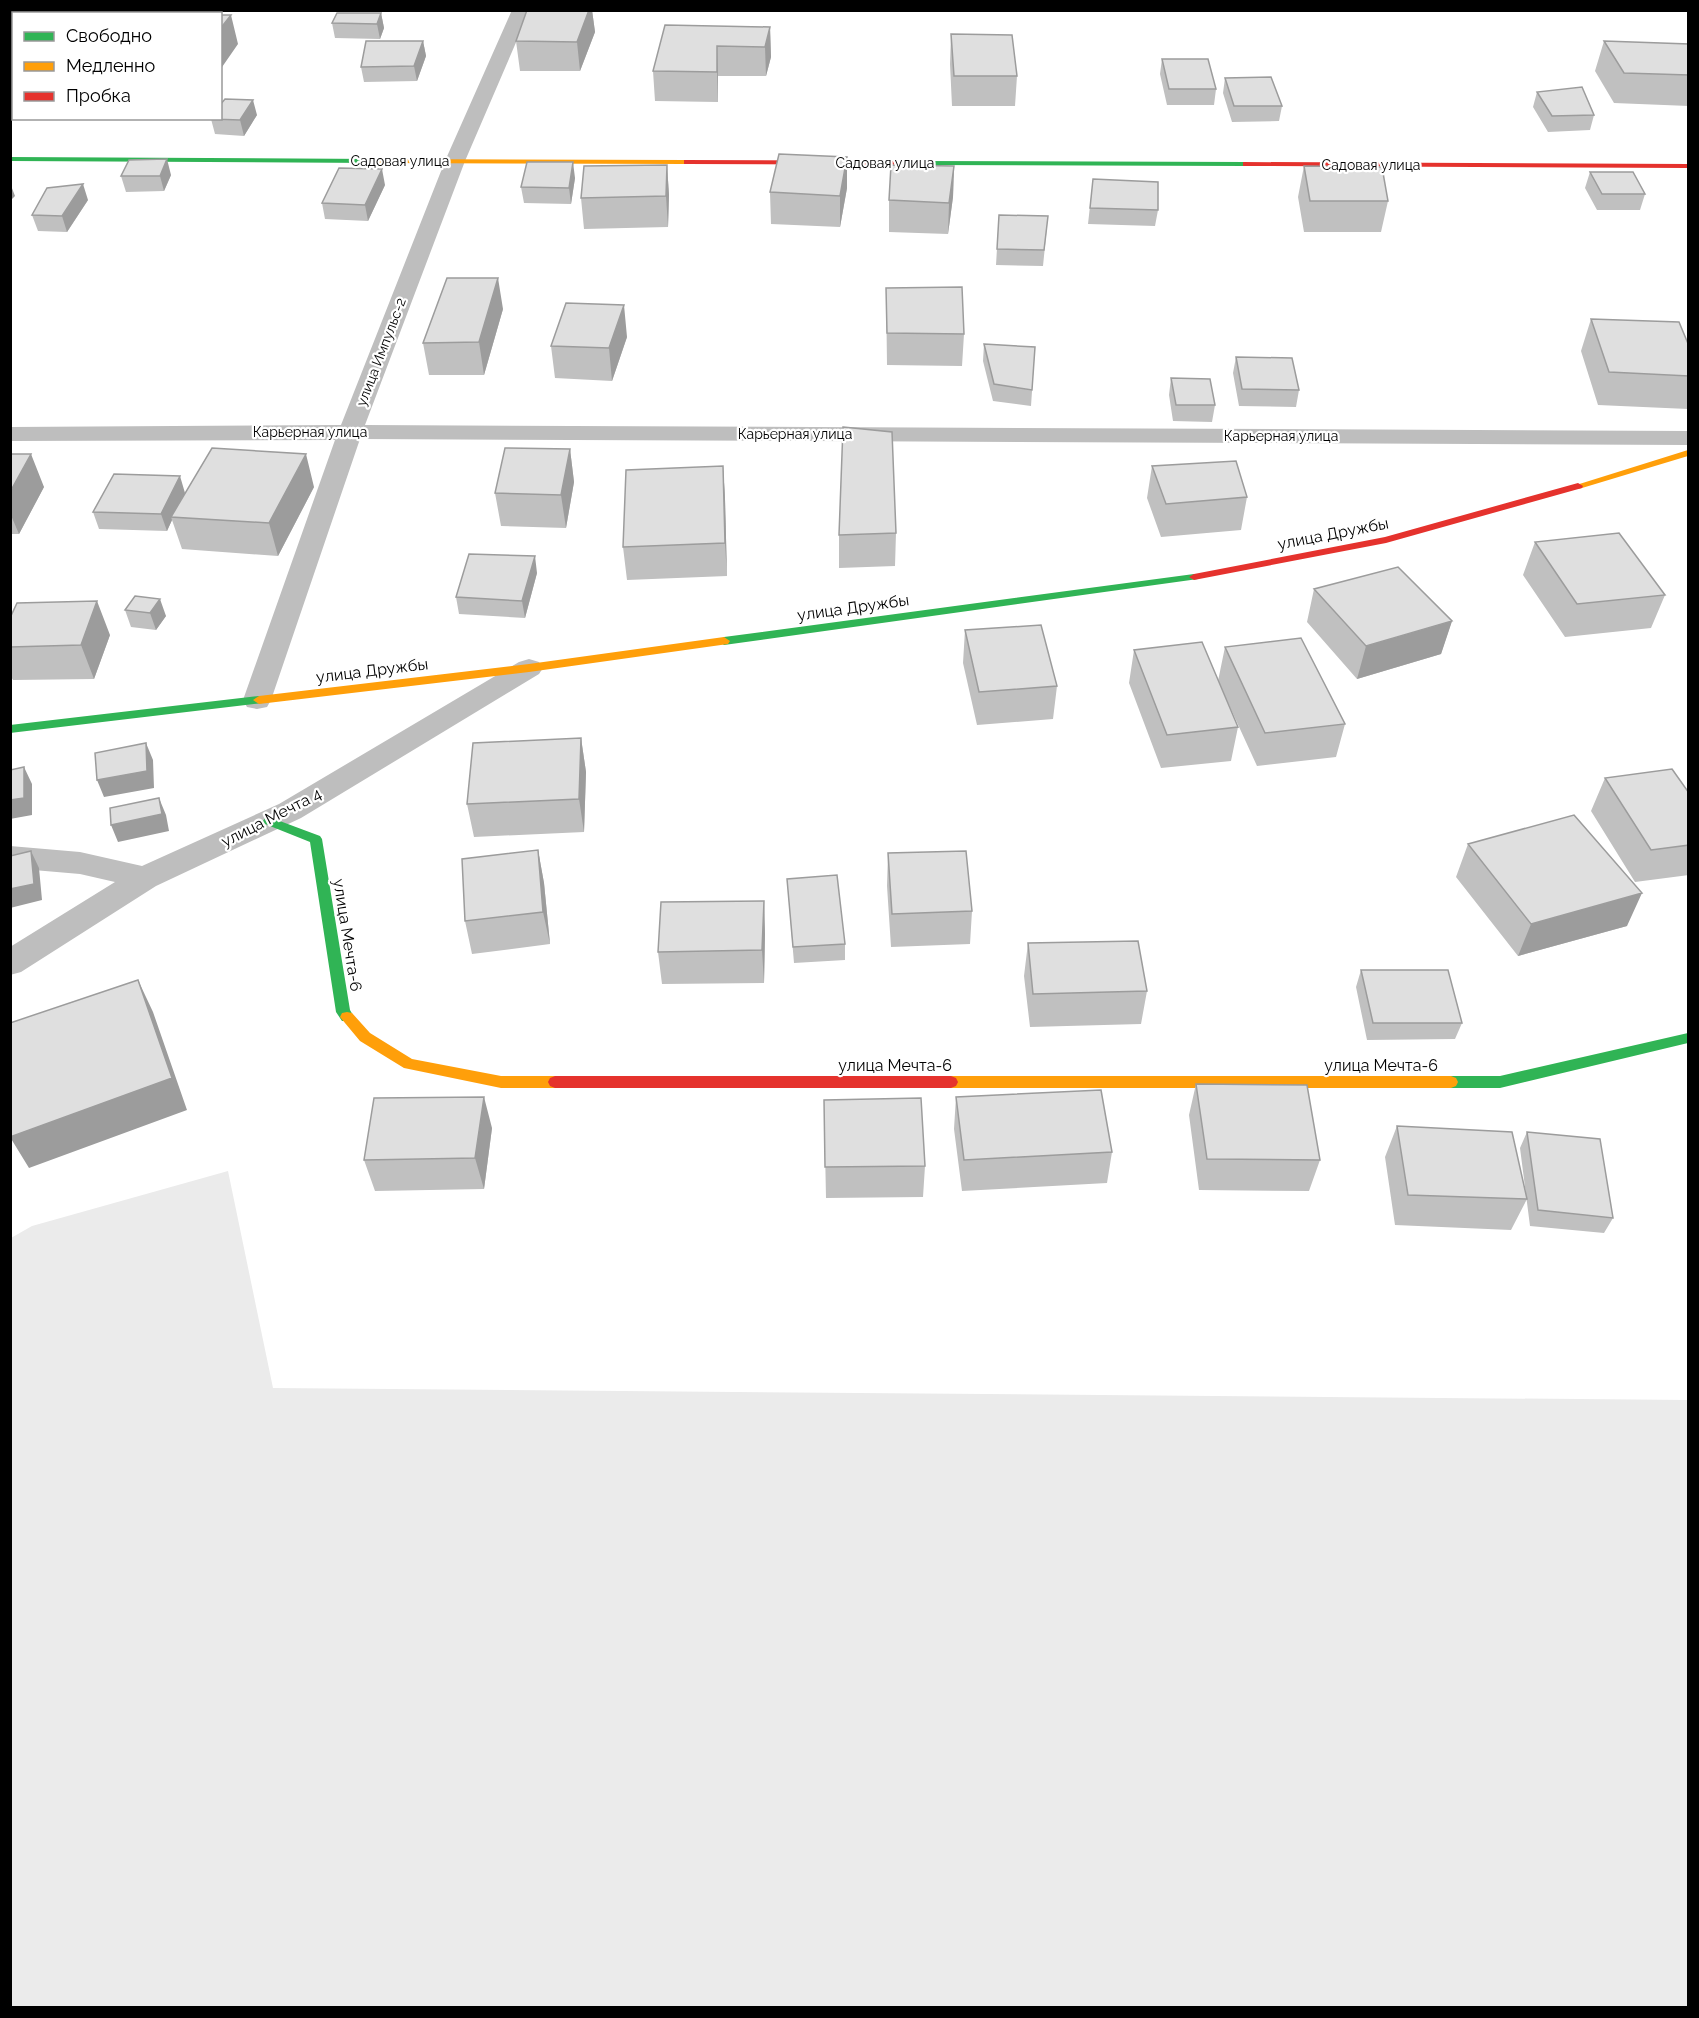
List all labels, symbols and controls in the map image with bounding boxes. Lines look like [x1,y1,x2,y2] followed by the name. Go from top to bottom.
[12,12,222,120] legend
[66,25,152,46] text: Свободно
[66,55,155,76] text: Медленно
[66,85,131,106] text: Пробка
[351,153,449,169] street label: Садовая улица
[836,155,934,171] street label: Садовая улица
[1322,157,1420,173] street label: Садовая улица
[353,296,409,408] street label: улица Импульс-2
[253,424,367,440] street label: Карьерная улица
[738,426,852,442] street label: Карьерная улица
[1224,428,1338,444] street label: Карьерная улица
[1276,513,1390,554] street label: улица Дружбы
[796,590,910,625] street label: улица Дружбы
[315,654,429,687] street label: улица Дружбы
[218,784,325,851] street label: улица Мечта 4
[329,877,366,993] street label: улица Мечта-6
[838,1056,952,1075] street label: улица Мечта-6
[1324,1056,1438,1075] street label: улица Мечта-6

